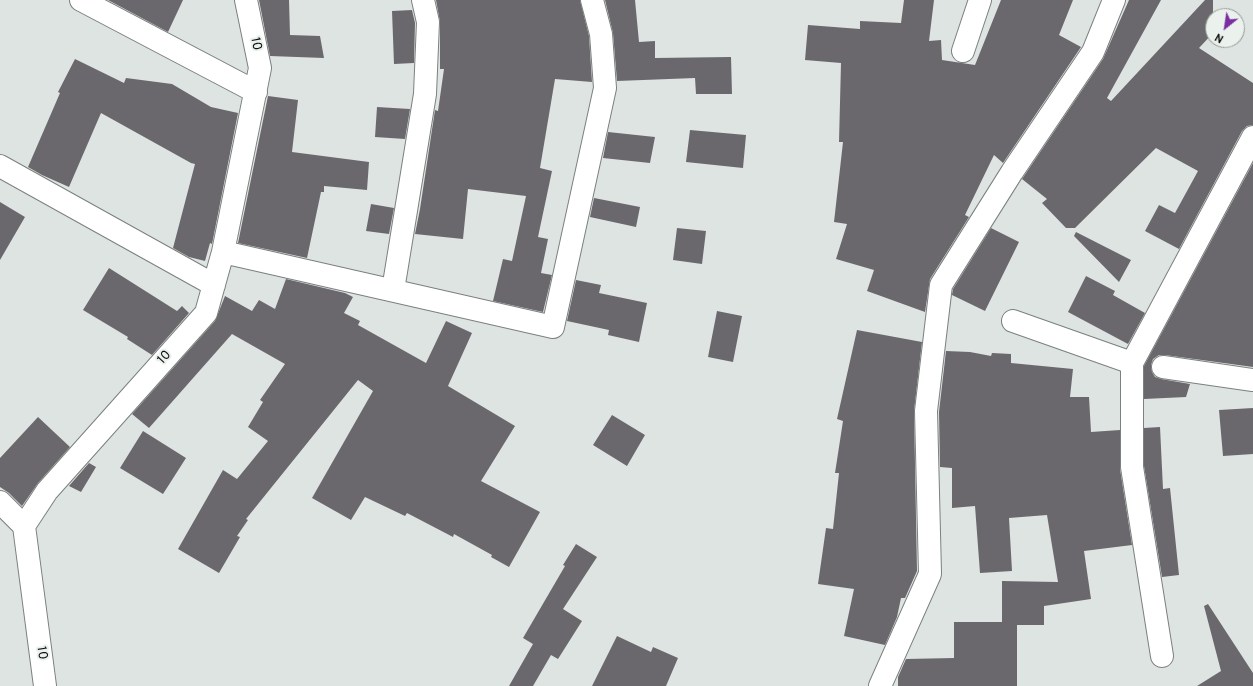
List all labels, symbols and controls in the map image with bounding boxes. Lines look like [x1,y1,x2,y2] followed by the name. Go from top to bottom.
[1205,8,1245,48] north arrow
[1213,29,1226,46] text: N
[246,36,264,52] street label: 10
[155,348,175,368] street label: 10
[32,645,50,661] street label: 10

